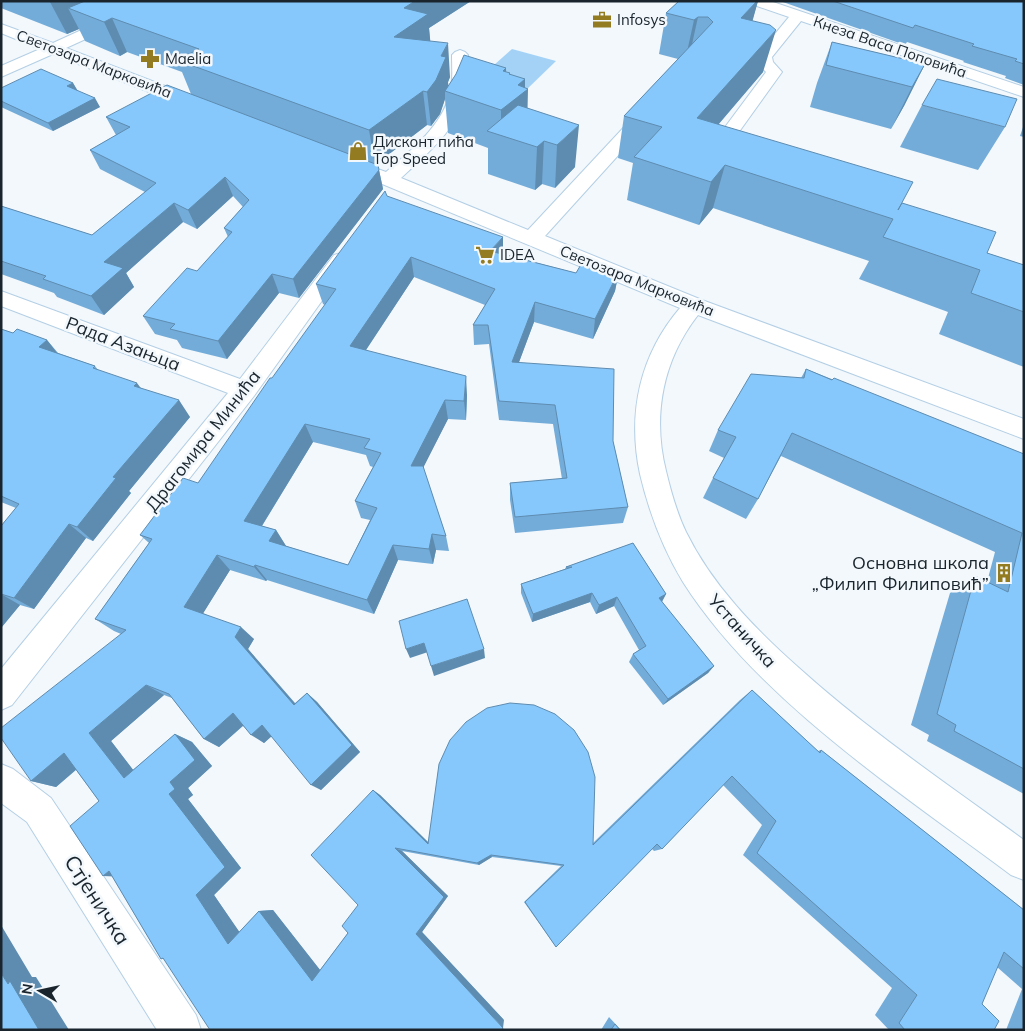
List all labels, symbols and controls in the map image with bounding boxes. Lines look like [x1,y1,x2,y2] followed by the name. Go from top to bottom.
[591,9,613,31] office icon: Infosys
[617,10,666,29] place label: Infosys
[811,11,969,82] street label: Кнеза Васа Поповића
[14,25,174,102] street label: Светозара Марковића
[139,48,161,70] pharmacy icon: Maelia
[165,49,211,68] place label: Maelia
[373,132,474,168] place label: Дисконт пића Top Speed
[347,140,369,162] shop icon: Дисконт пића Top Speed
[557,241,717,320] street label: Светозара Марковића
[474,244,496,266] supermarket icon: IDEA
[500,245,535,264] place label: IDEA
[63,311,184,376] street label: Рада Азањца
[140,365,265,516] street label: Драгомира Минића
[812,551,989,595] place label: Основна школа „Филип Филиповић”
[993,562,1015,584] building icon: Основна школа „Филип Филиповић”
[703,588,781,672] street label: Устаничка
[59,850,136,949] street label: Стјеничка
[15,966,65,1016] north arrow
[17,982,37,996] text: N

